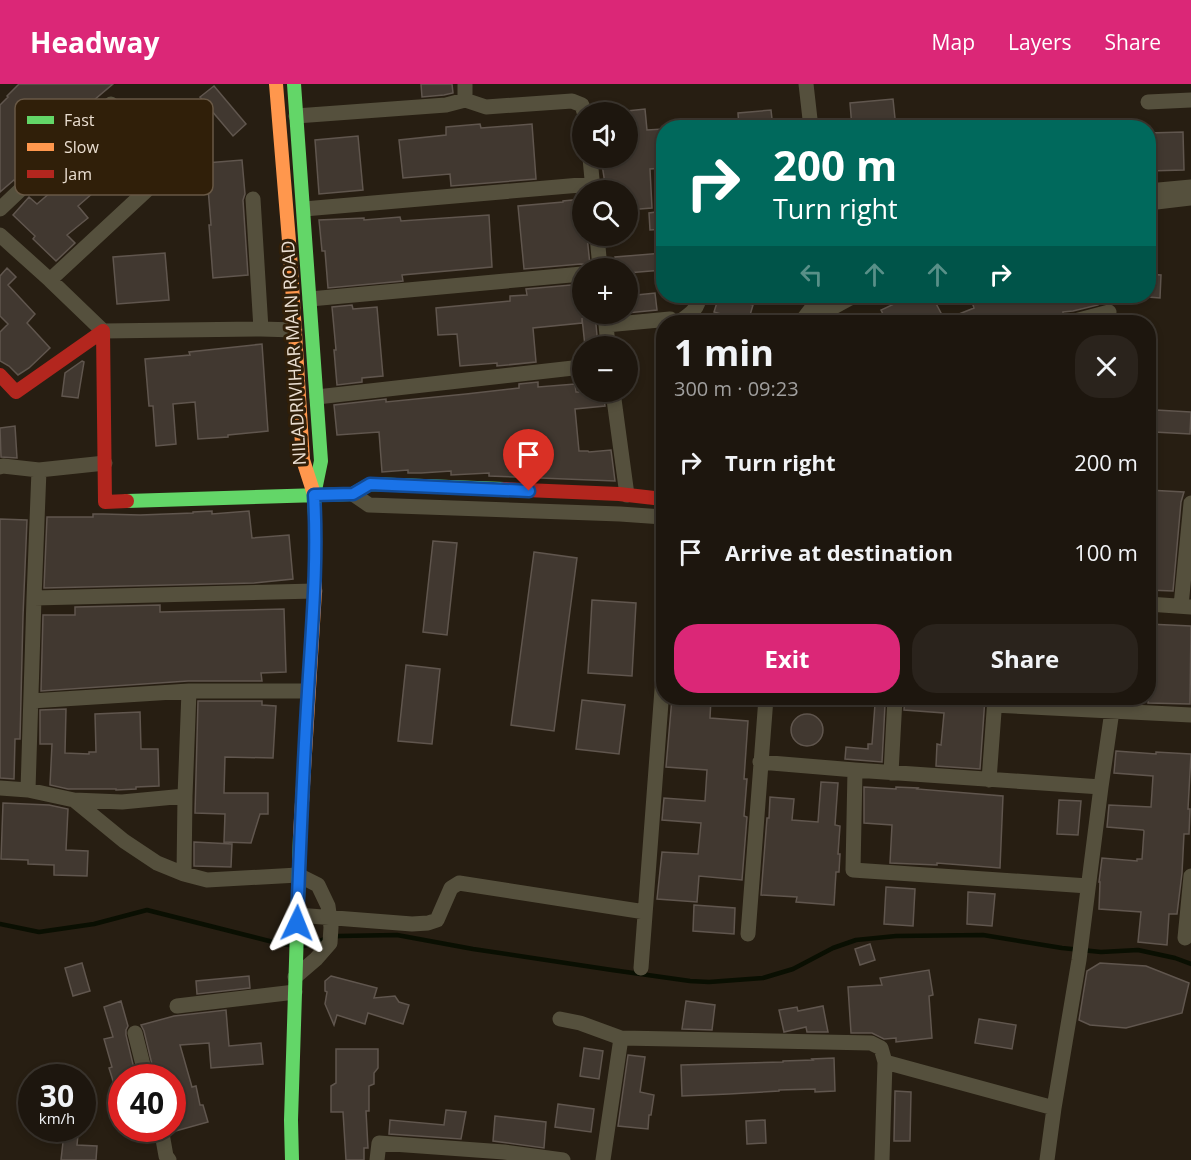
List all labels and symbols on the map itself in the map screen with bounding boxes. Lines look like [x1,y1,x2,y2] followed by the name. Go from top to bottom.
[15,99,213,195] legend
[64,109,95,131] text: Fast
[64,136,99,158] text: Slow
[62,163,92,185] text: Jam
[275,240,311,466] street label: NILADRIVIHAR MAIN ROAD
[503,429,554,491] pin
[265,891,329,955] position arrow
[108,1064,186,1142] speed limit sign: 40

